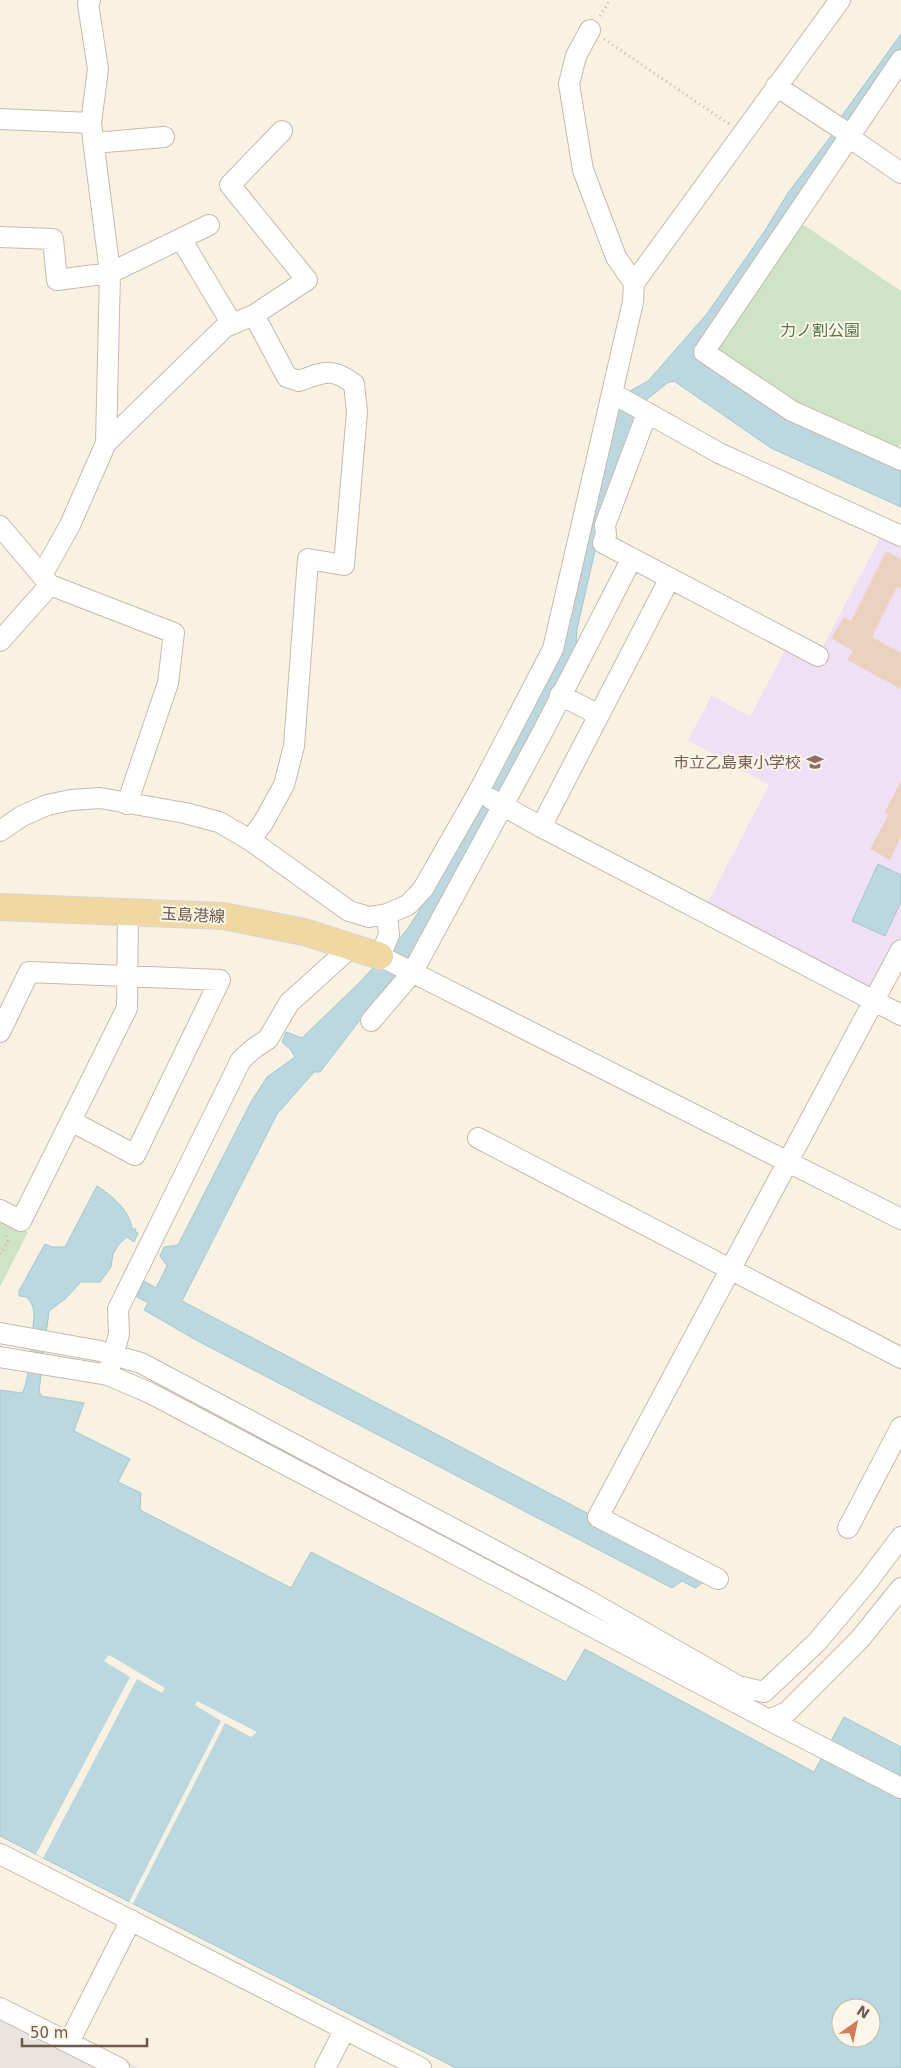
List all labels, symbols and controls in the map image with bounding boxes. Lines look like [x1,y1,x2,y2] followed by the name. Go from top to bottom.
[780,321,860,340] park label: 力ノ割公園
[805,752,825,772] school or university icon: 市立乙島東小学校
[673,753,801,772] place label: 市立乙島東小学校
[161,904,225,926] street label: 玉島港線
[831,1998,881,2048] north arrow
[854,2002,872,2022] text: N
[22,2016,148,2048] scale bar
[30,2024,68,2042] text: 50 m

